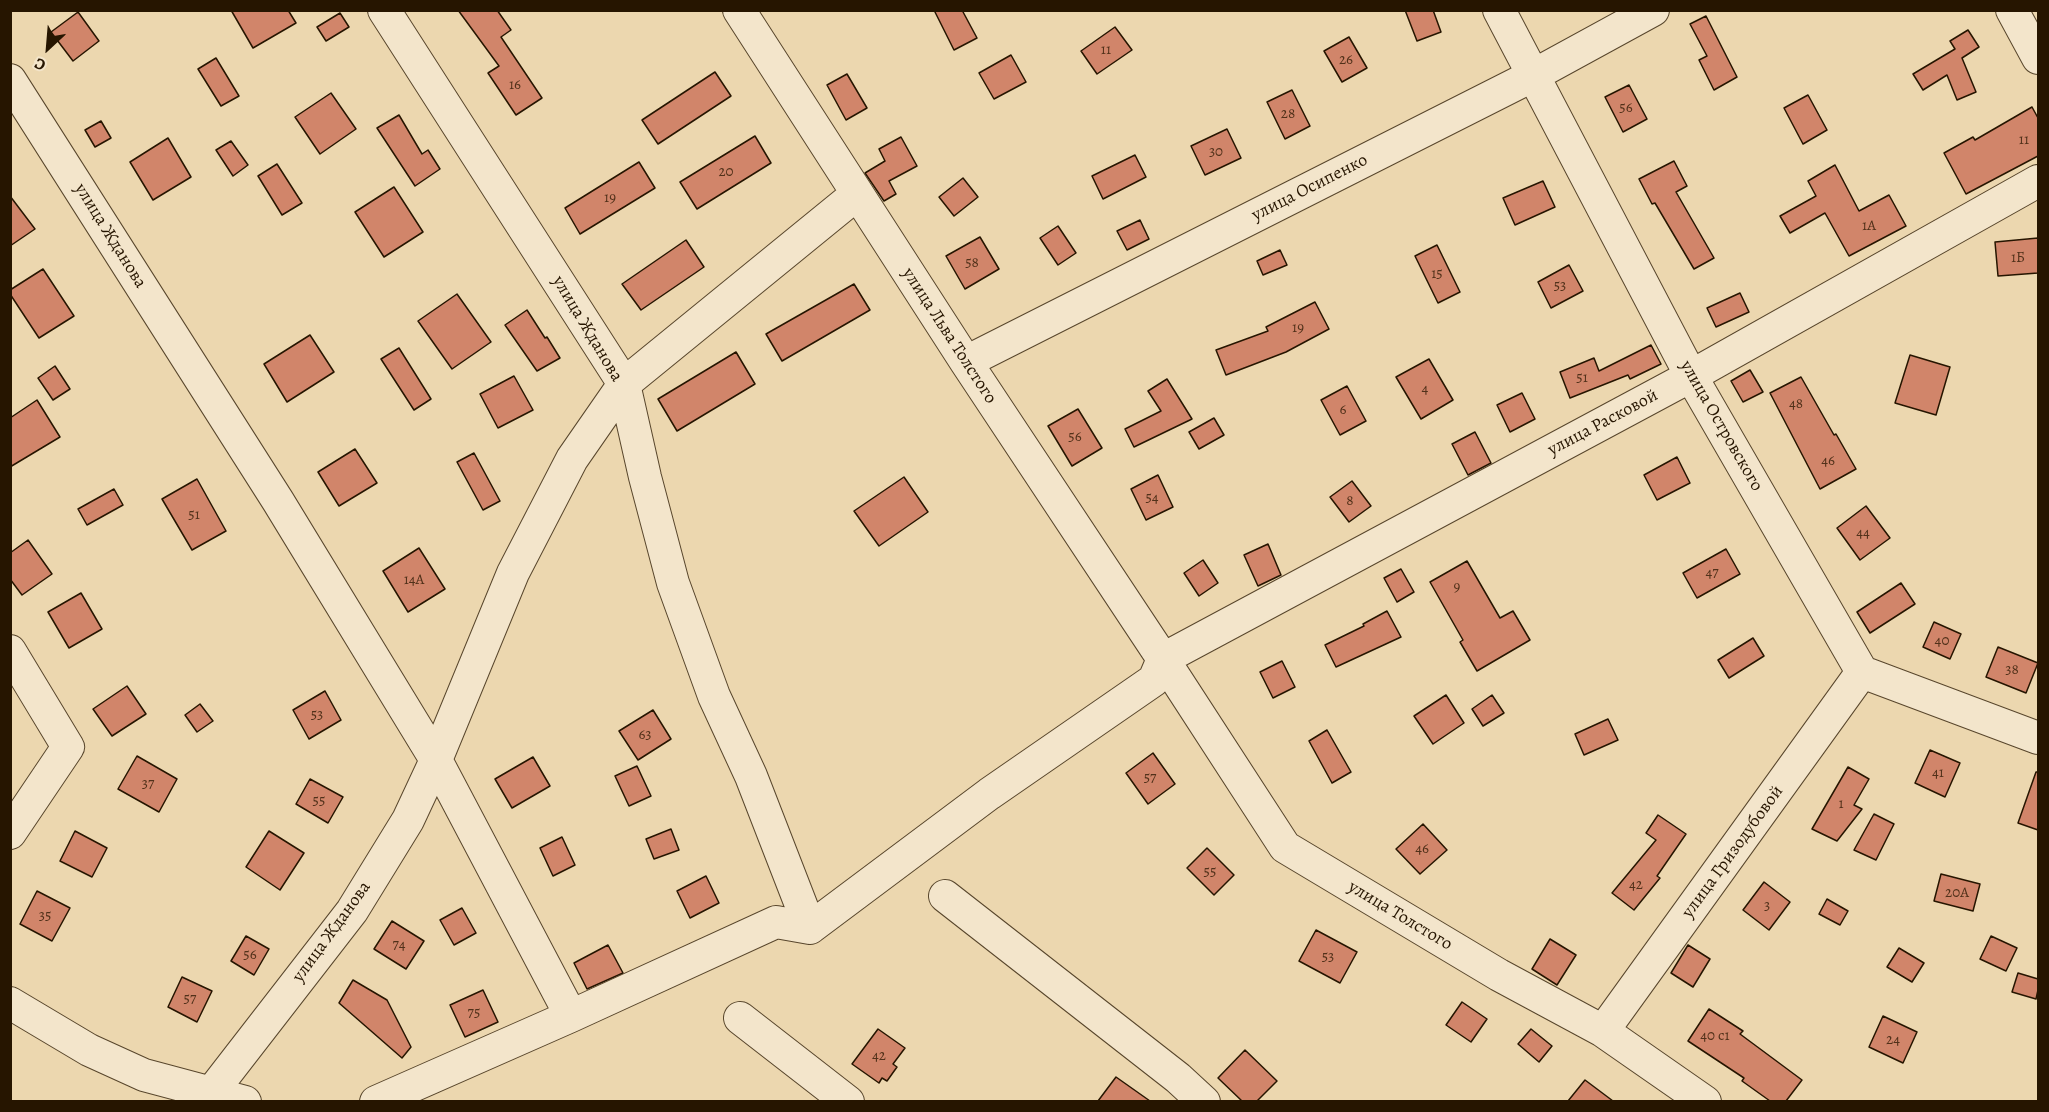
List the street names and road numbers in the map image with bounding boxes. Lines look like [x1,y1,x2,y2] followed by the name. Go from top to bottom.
[1248,149,1372,227] street label: улица Осипенко
[69,180,151,292] street label: улица Жданова
[897,264,1001,408] street label: улица Льва Толстого
[547,272,627,386] street label: улица Жданова
[1675,357,1767,495] street label: улица Островского
[1544,385,1662,461] street label: улица Расковой
[1678,782,1788,922] street label: улица Гризодубовой
[1344,876,1456,956] street label: улица Толстого
[288,877,376,987] street label: улица Жданова

